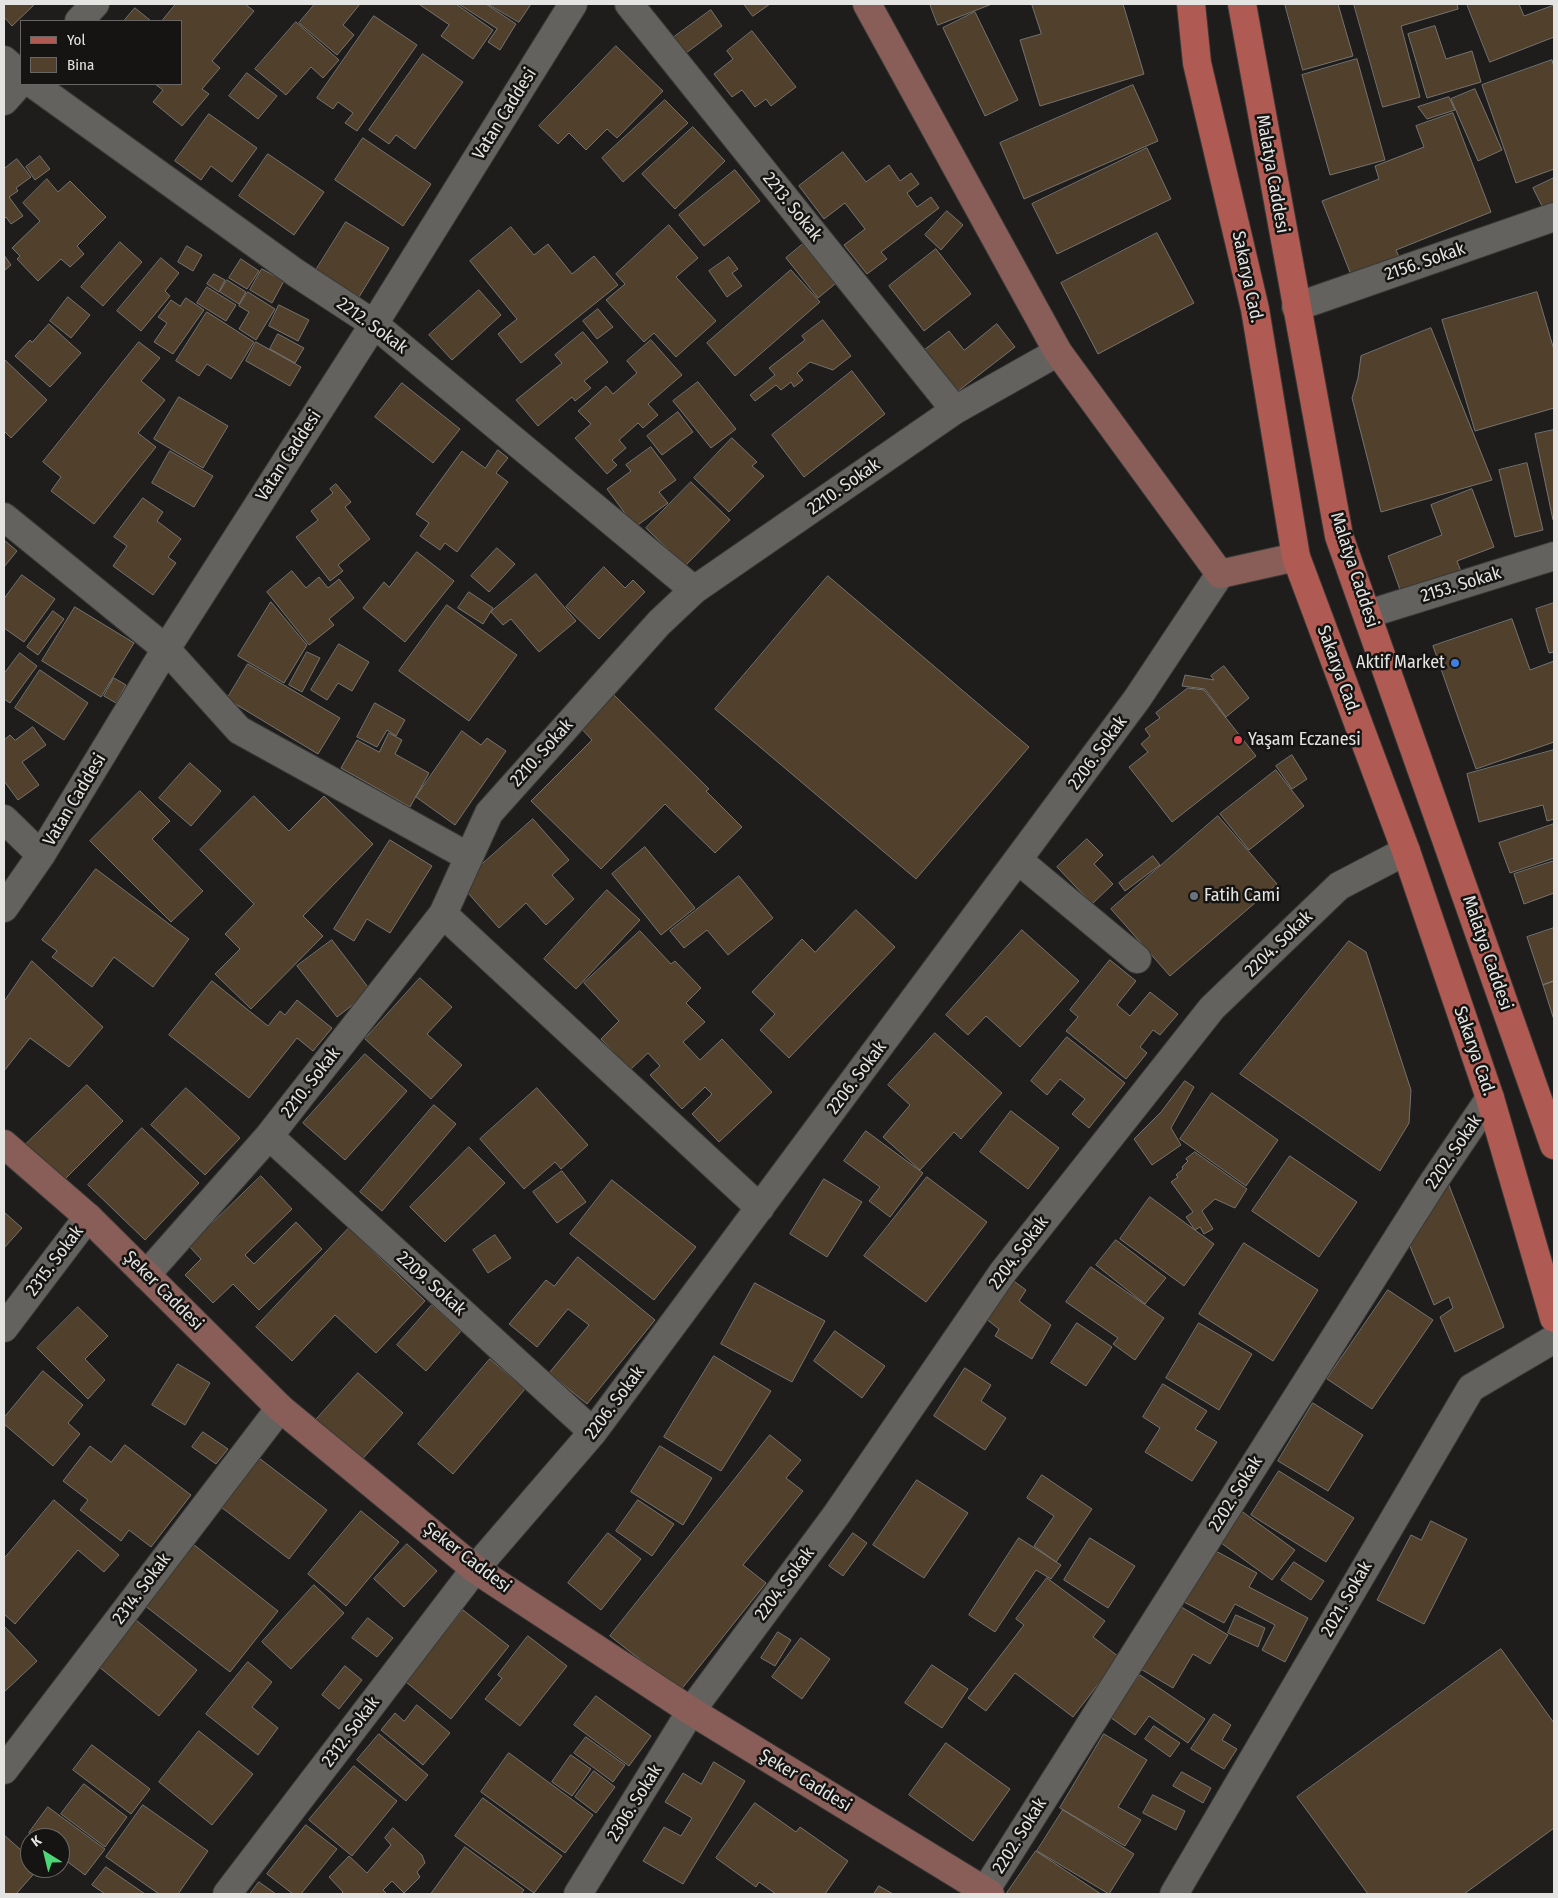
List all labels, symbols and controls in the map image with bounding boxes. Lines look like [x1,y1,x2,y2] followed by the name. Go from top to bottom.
[20,20,182,85] legend
[67,31,85,49] text: Yol
[67,56,94,74] text: Bina
[468,64,542,164] street label: Vatan Caddesi
[1251,113,1293,235] street label: Malatya Caddesi
[758,168,826,246] street label: 2213. Sokak
[1227,229,1267,325] street label: Sakarya Cad.
[1382,238,1468,286] street label: 2156. Sokak
[332,293,412,359] street label: 2212. Sokak
[252,407,326,505] street label: Vatan Caddesi
[804,454,884,520] street label: 2210. Sokak
[1325,510,1383,630] street label: Malatya Caddesi
[1418,563,1504,607] street label: 2153. Sokak
[1312,623,1364,717] street label: Sakarya Cad.
[1356,652,1445,674] place label: Aktif Market
[1449,657,1461,669] marker: Aktif Market
[1064,712,1132,794] street label: 2206. Sokak
[506,715,578,791] street label: 2210. Sokak
[1248,729,1361,751] place label: Yaşam Eczanesi
[1232,734,1244,746] marker: Yaşam Eczanesi
[39,750,111,850] street label: Vatan Caddesi
[1204,885,1280,907] place label: Fatih Cami
[1188,890,1200,902] marker: Fatih Cami
[1457,893,1517,1013] street label: Malatya Caddesi
[1241,906,1317,982] street label: 2204. Sokak
[1449,1003,1499,1099] street label: Sakarya Cad.
[823,1037,891,1119] street label: 2206. Sokak
[277,1043,345,1123] street label: 2210. Sokak
[1421,1111,1487,1193] street label: 2202. Sokak
[985,1212,1053,1294] street label: 2204. Sokak
[22,1222,88,1300] street label: 2315. Sokak
[119,1247,207,1335] street label: Şeker Caddesi
[392,1247,470,1321] street label: 2209. Sokak
[581,1362,649,1444] street label: 2206. Sokak
[1204,1452,1268,1536] street label: 2202. Sokak
[419,1518,515,1598] street label: Şeker Caddesi
[751,1543,819,1625] street label: 2204. Sokak
[108,1549,176,1629] street label: 2314. Sokak
[1317,1557,1377,1641] street label: 2021. Sokak
[318,1693,384,1771] street label: 2312. Sokak
[755,1745,855,1817] street label: Şeker Caddesi
[603,1761,667,1845] street label: 2306. Sokak
[988,1794,1052,1878] street label: 2202. Sokak
[20,1828,70,1878] north arrow
[28,1832,45,1851] text: K

